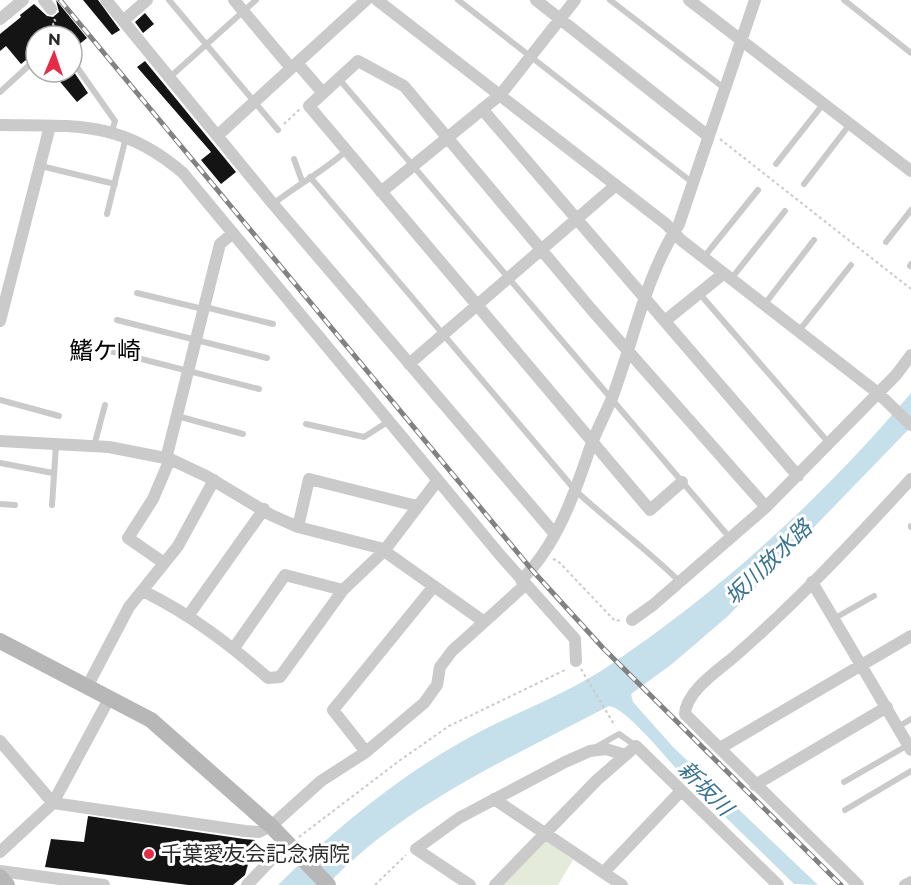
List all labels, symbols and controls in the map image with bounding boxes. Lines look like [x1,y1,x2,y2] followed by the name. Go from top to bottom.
[24,24,84,84] north arrow
[48,30,61,49] text: N
[69,336,141,365] district label: 鰭ケ崎
[719,513,819,610] water label: 坂川放水路
[673,755,740,823] water label: 新坂川
[161,841,350,866] place label: 千葉愛友会記念病院
[142,847,156,861] marker: 千葉愛友会記念病院

